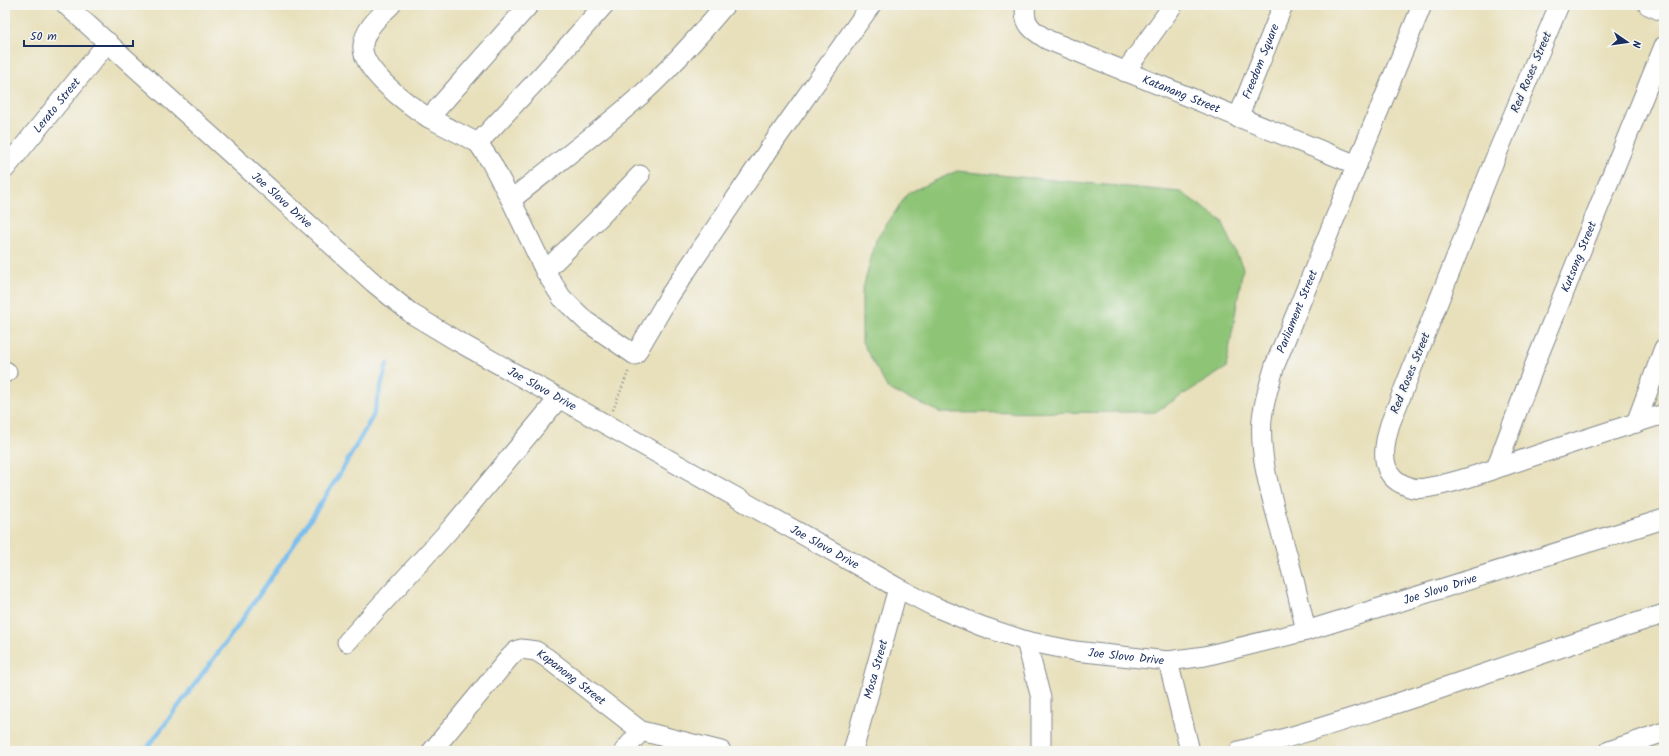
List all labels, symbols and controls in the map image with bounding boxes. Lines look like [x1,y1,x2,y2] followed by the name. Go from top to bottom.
[1237,20,1285,102] street label: Freedom Square
[24,22,133,48] scale bar
[1607,22,1647,62] north arrow
[30,27,57,46] text: 50 m
[1506,28,1557,116] street label: Red Roses Street
[1626,39,1645,49] text: N
[1139,70,1223,119] street label: Katanang Street
[29,73,86,138] street label: Lerato Street
[247,168,317,233] street label: Joe Slovo Drive
[1556,218,1602,295] street label: Kutsong Street
[1272,266,1323,356] street label: Parliament Street
[1385,329,1436,417] street label: Red Roses Street
[504,362,580,416] street label: Joe Slovo Drive
[787,520,863,575] street label: Joe Slovo Drive
[1401,569,1480,610] street label: Joe Slovo Drive
[859,637,893,701] street label: Mosa Street
[1087,643,1166,671] street label: Joe Slovo Drive
[533,645,610,711] street label: Kopanong Street

